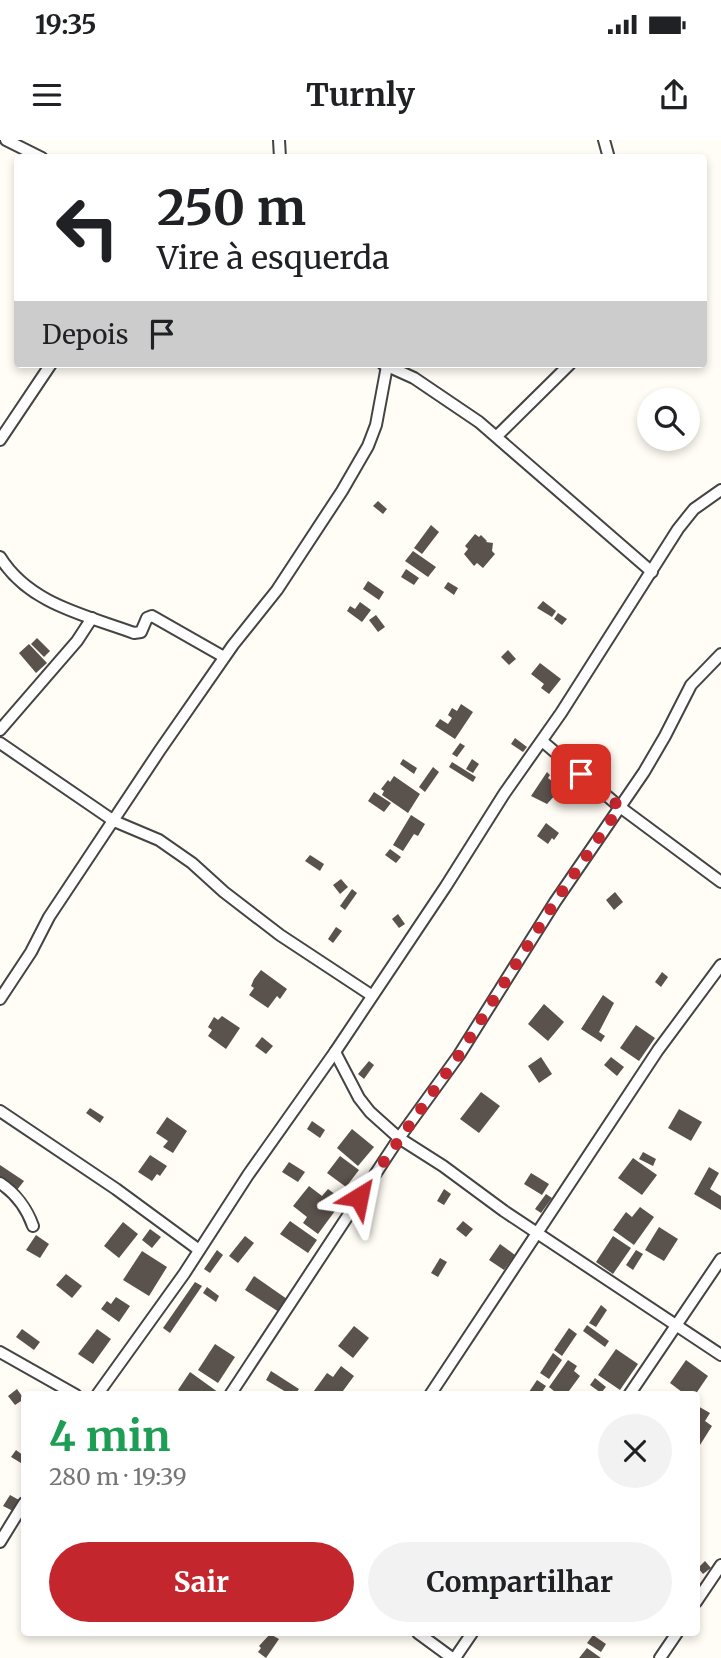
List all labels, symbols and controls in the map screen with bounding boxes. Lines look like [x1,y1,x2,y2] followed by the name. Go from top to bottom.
[35,8,97,41] text: 19:35
[306,75,415,115] text: Turnly
[28,76,66,114] icon: menu
[655,76,693,114] icon: share
[157,177,306,238] text: 250 m
[42,182,133,273] icon: left
[157,238,389,278] text: Vire à esquerda
[143,315,181,353] icon: arrive
[42,318,129,351] text: Depois
[637,388,700,451] map controls
[637,388,700,451] button: search
[551,744,611,804] pin
[562,755,600,793] icon: arrive
[322,1160,396,1234] position arrow
[49,1410,171,1462] text: 4 min
[598,1414,672,1488] button: close
[49,1462,187,1491] text: 280 m · 19:39
[49,1542,354,1622] button: Sair
[368,1542,672,1622] button: Compartilhar

